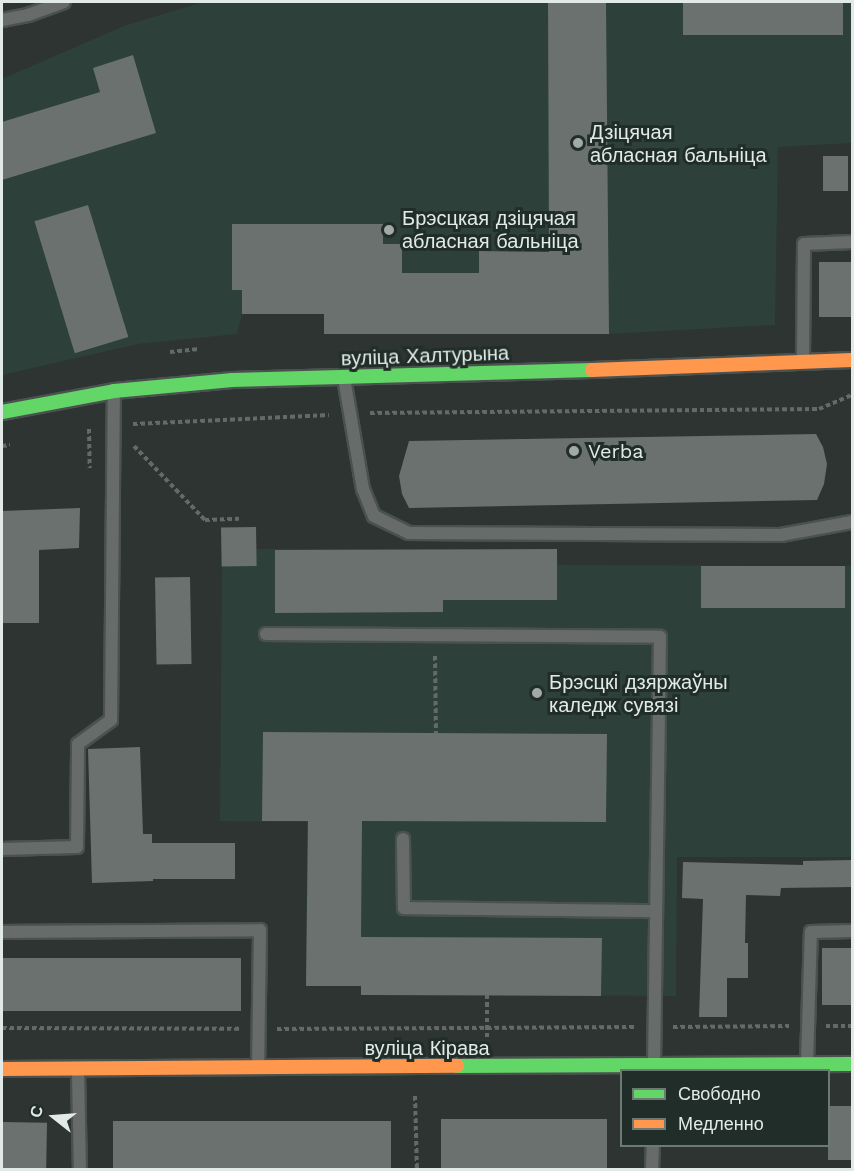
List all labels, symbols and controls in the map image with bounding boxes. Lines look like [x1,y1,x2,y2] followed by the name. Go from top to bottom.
[590,120,767,167] place label: Дзіцячая абласная бальніца
[571,136,585,150] marker: Дзіцячая абласная бальніца
[402,207,579,254] place label: Брэсцкая дзіцячая абласная бальніца
[380,221,398,239] marker: Брэсцкая дзіцячая абласная бальніца
[341,341,509,371] street label: вуліца Халтурына
[588,439,644,463] place label: Verba
[565,442,583,460] marker: Verba
[549,670,728,717] place label: Брэсцкі дзяржаўны каледж сувязі
[530,686,544,700] marker: Брэсцкі дзяржаўны каледж сувязі
[364,1036,490,1060] street label: вуліца Кірава
[620,1069,830,1147] legend
[678,1083,761,1104] text: Свободно
[24,1087,84,1147] north arrow
[26,1103,47,1120] text: С
[678,1113,764,1134] text: Медленно

